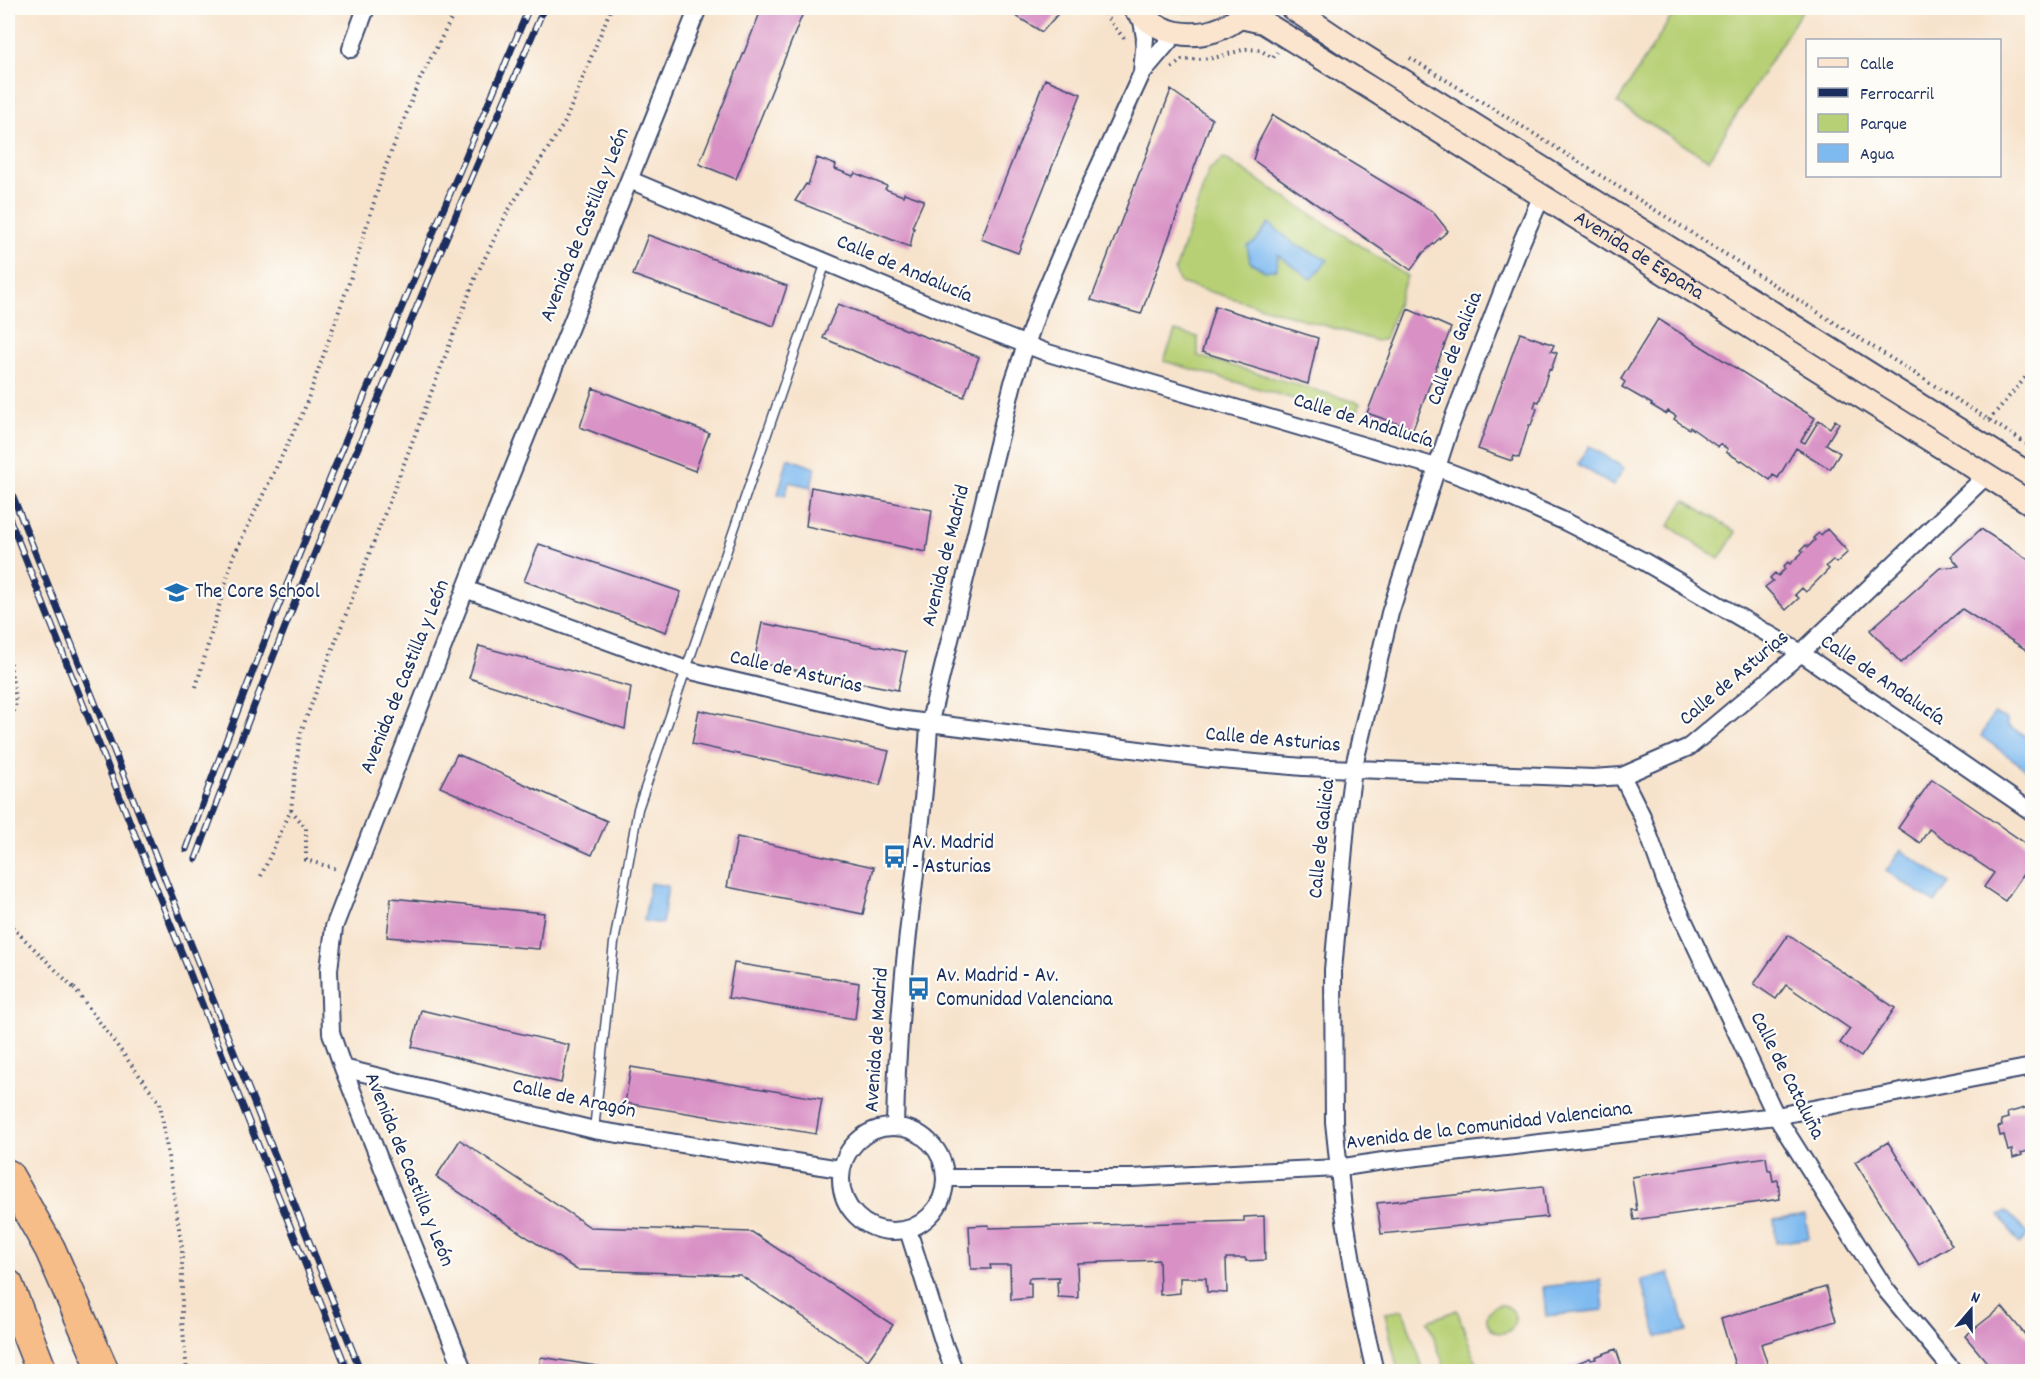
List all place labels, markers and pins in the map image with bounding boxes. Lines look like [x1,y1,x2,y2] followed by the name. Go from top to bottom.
[195,578,320,608] place label: The Core School
[164,580,190,606] school or university icon: The Core School
[912,829,994,883] place label: Av. Madrid - Asturias
[881,843,907,869] bus stop icon: Av. Madrid - Asturias
[936,962,1114,1016] place label: Av. Madrid - Av. Comunidad Valenciana
[905,976,931,1002] bus stop icon: Av. Madrid - Av. Comunidad Valenciana

